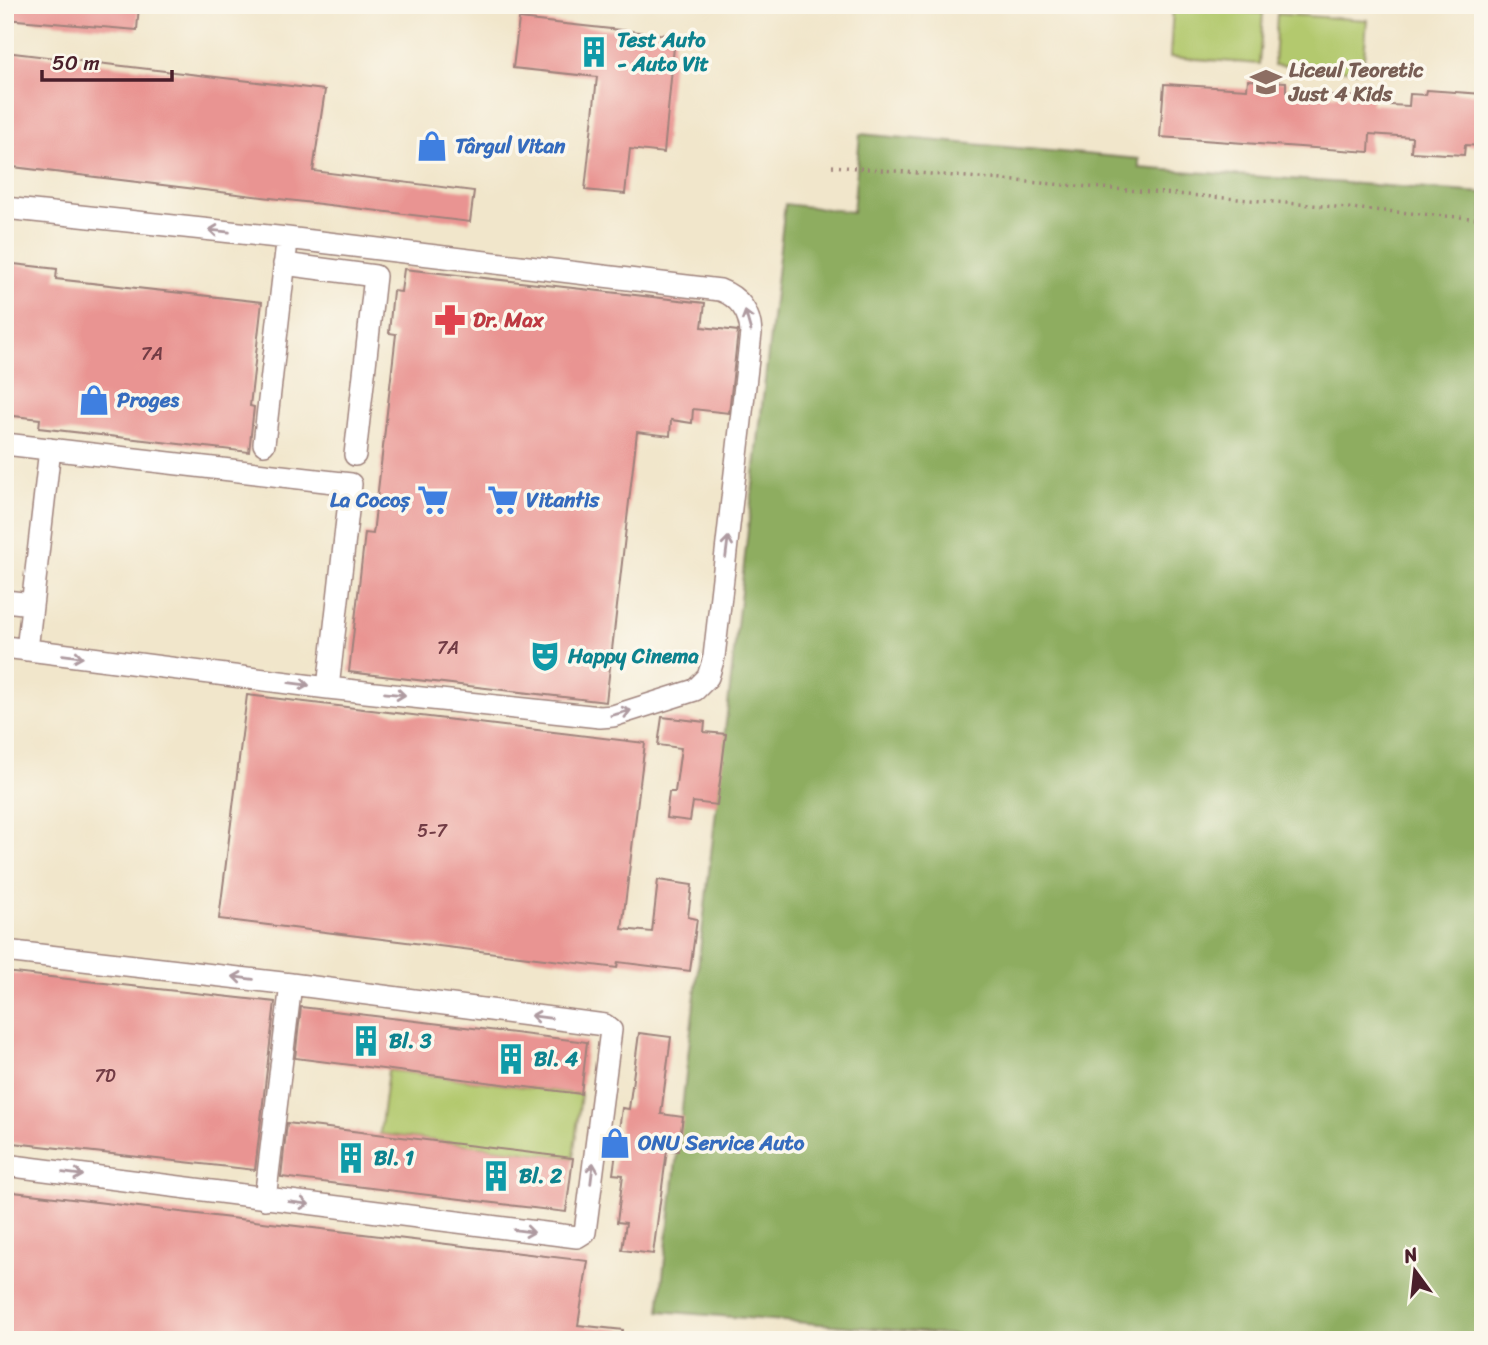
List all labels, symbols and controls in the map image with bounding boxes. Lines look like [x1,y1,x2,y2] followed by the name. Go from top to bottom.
[617,21,710,83] place label: Test Auto - Auto Vit
[577,35,611,69] building icon: Test Auto - Auto Vit
[42,38,172,82] scale bar
[52,44,100,82] text: 50 m
[1288,51,1424,113] place label: Liceul Teoretic Just 4 Kids
[1249,65,1283,99] school or university icon: Liceul Teoretic Just 4 Kids
[455,127,566,165] place label: Târgul Vitan
[415,129,449,163] shop icon: Târgul Vitan
[208,224,231,237] one-way arrow
[473,301,545,339] place label: Dr. Max
[433,303,467,337] pharmacy icon: Dr. Max
[741,311,754,333] one-way arrow
[141,338,163,370] house number: 7A
[117,381,179,419] place label: Proges
[77,383,111,417] shop icon: Proges
[330,481,411,519] place label: La Cocoș
[526,481,601,519] place label: Vitantis
[416,483,450,517] supermarket icon: La Cocoș
[486,483,520,517] supermarket icon: Vitantis
[720,536,733,559] one-way arrow
[437,632,459,664] house number: 7A
[567,637,699,675] place label: Happy Cinema
[528,639,562,673] theatre icon: Happy Cinema
[61,649,84,662] one-way arrow
[287,678,309,691] one-way arrow
[384,688,406,701] one-way arrow
[609,706,632,719] one-way arrow
[417,815,449,847] house number: 5-7
[232,972,254,985] one-way arrow
[530,1010,553,1023] one-way arrow
[389,1022,432,1060] place label: Bl. 3
[349,1024,383,1058] building icon: Bl. 3
[534,1040,578,1078] place label: Bl. 4
[494,1042,528,1076] building icon: Bl. 4
[94,1060,116,1092] house number: 7D
[638,1124,805,1162] place label: ONU Service Auto
[598,1126,632,1160] shop icon: ONU Service Auto
[374,1139,414,1177] place label: Bl. 1
[334,1141,368,1175] building icon: Bl. 1
[519,1157,562,1195] place label: Bl. 2
[479,1159,513,1193] building icon: Bl. 2
[586,1162,599,1185] one-way arrow
[61,1168,84,1181] one-way arrow
[287,1196,309,1209] one-way arrow
[513,1224,535,1237] one-way arrow
[1380,1236,1450,1306] north arrow
[1399,1237,1422,1273] text: N

